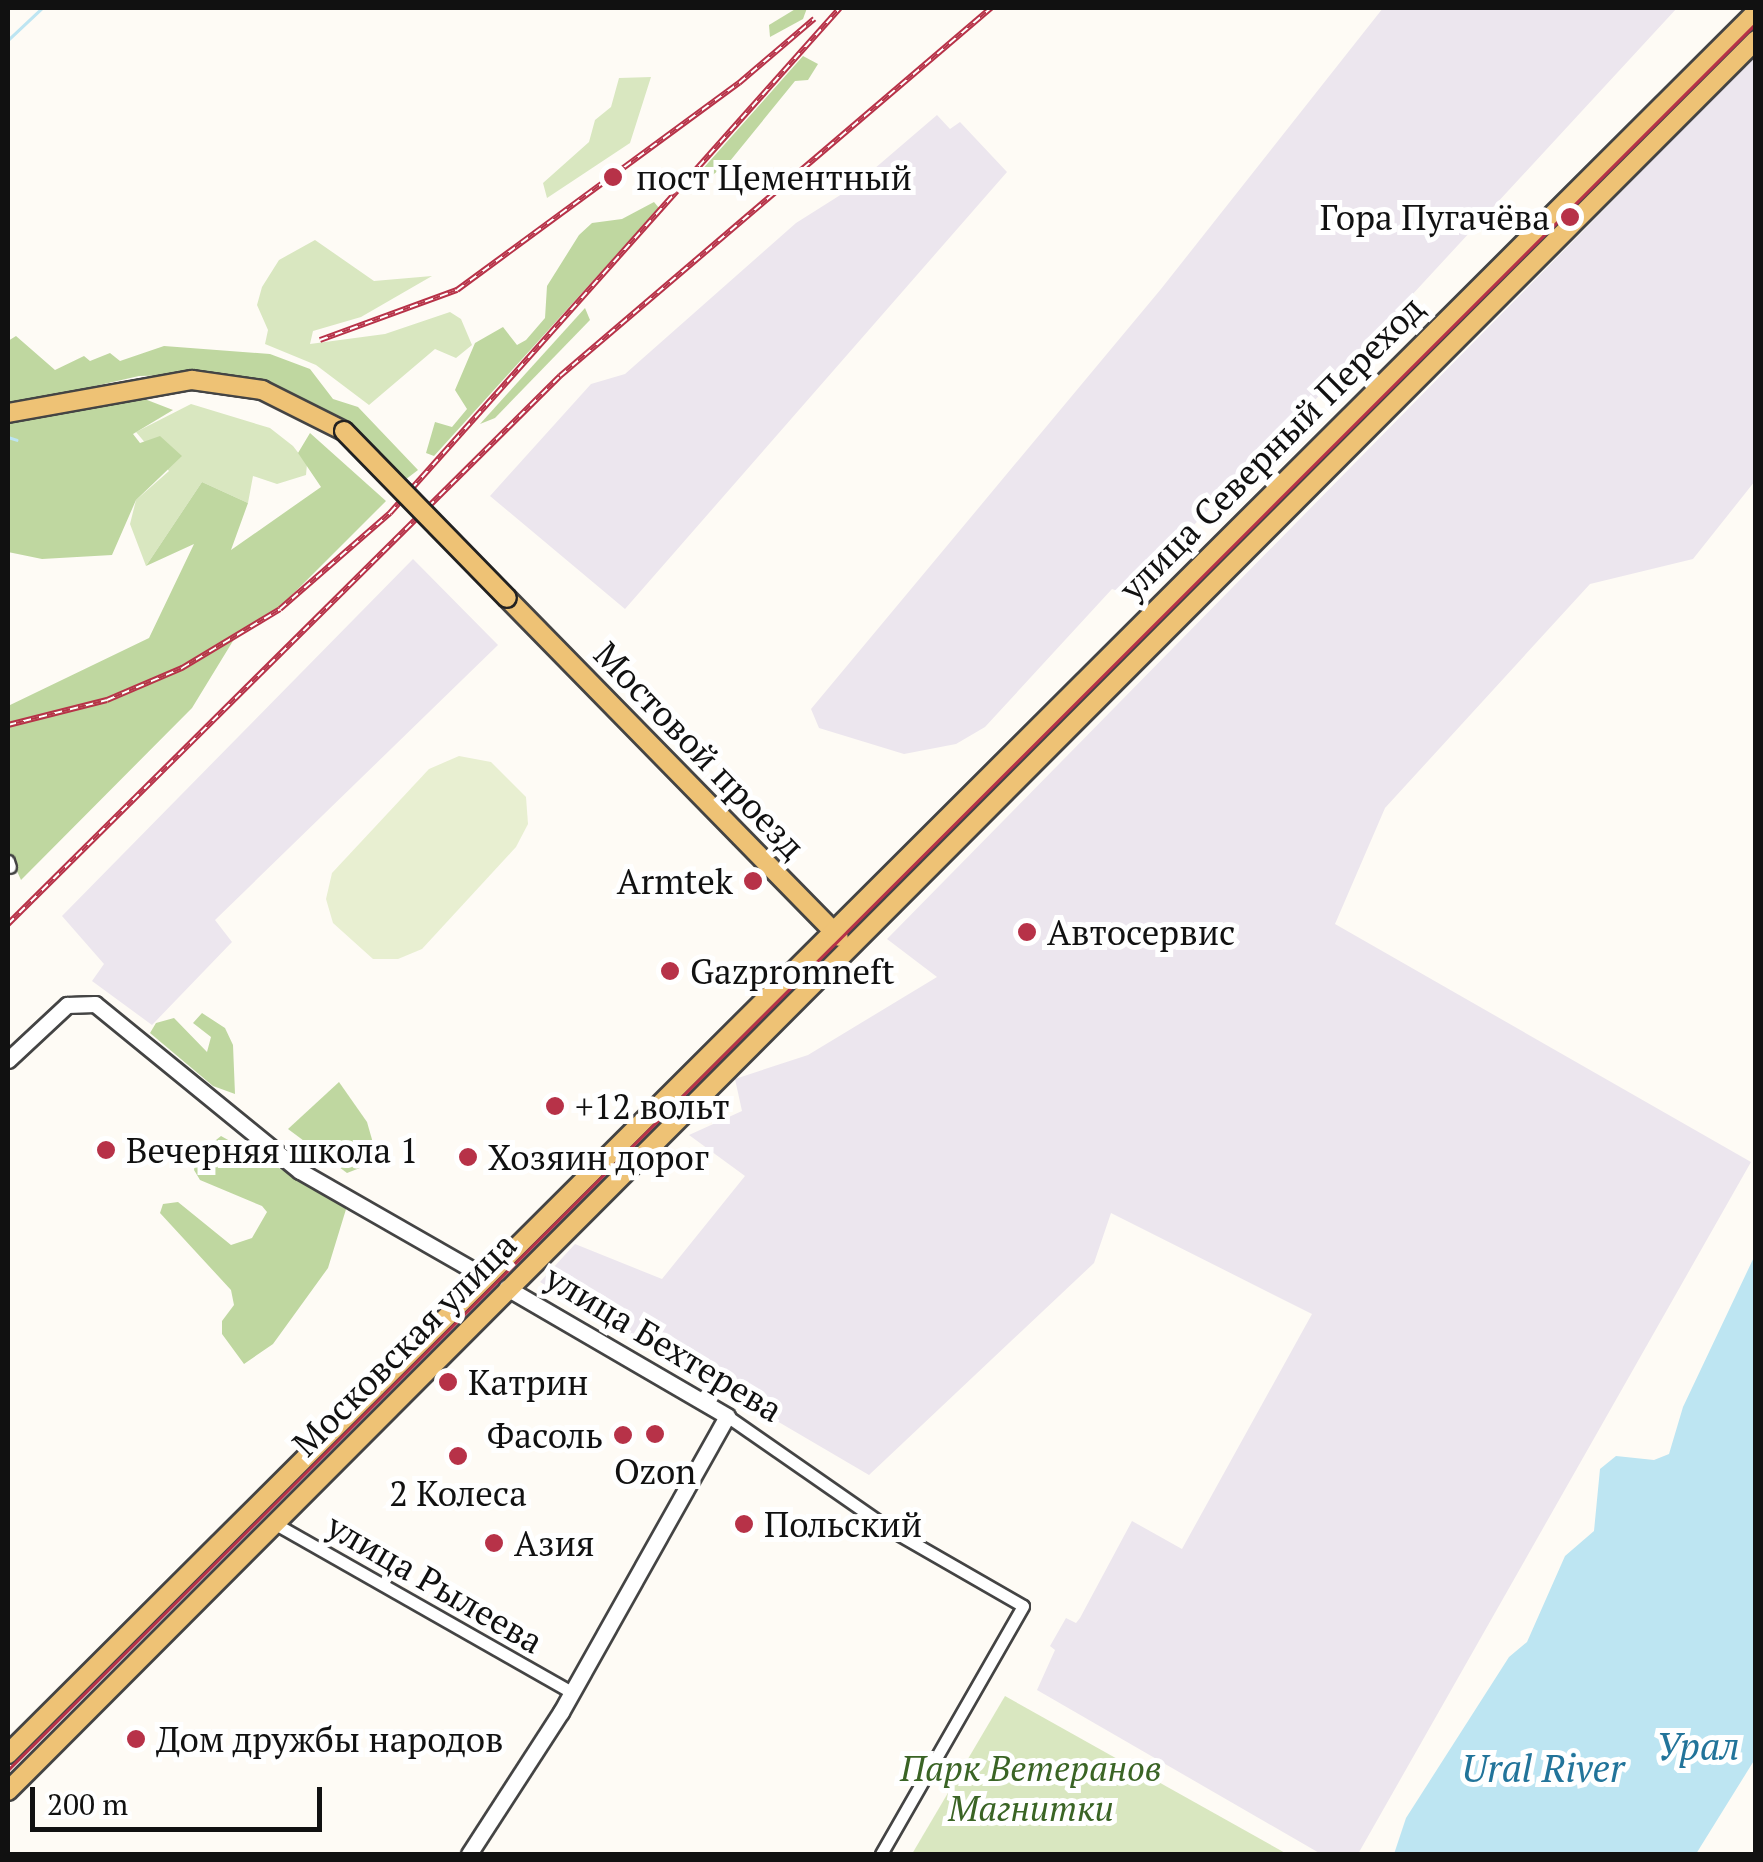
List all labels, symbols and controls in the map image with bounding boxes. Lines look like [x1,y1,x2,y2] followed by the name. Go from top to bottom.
[636,156,913,198] place label: пост Цементный
[600,164,626,190] marker: пост Цементный
[1320,196,1550,238] place label: Гора Пугачёва
[1559,206,1581,228] marker: Гора Пугачёва
[1110,287,1432,609] street label: улица Северный Переход
[586,633,814,867] street label: Мостовой проезд
[617,860,733,902] place label: Armtek
[742,870,764,892] marker: Armtek
[1047,911,1235,953] place label: Автосервис
[1016,921,1038,943] marker: Автосервис
[690,950,895,992] place label: Gazpromneft
[659,960,681,982] marker: Gazpromneft
[575,1085,730,1127] place label: +12 вольт
[544,1095,566,1117] marker: +12 вольт
[126,1129,418,1171] place label: Вечерняя школа 1
[488,1136,710,1178] place label: Хозяин дорог
[95,1139,117,1161] marker: Вечерняя школа 1
[457,1146,479,1168] marker: Хозяин дорог
[284,1224,524,1464] street label: Московская улица
[538,1256,790,1430] street label: улица Бехтерева
[468,1361,588,1403] place label: Катрин
[437,1371,459,1393] marker: Катрин
[487,1414,603,1456] place label: Фасоль
[644,1423,666,1445] marker: Ozon
[612,1424,634,1446] marker: Фасоль
[447,1445,469,1467] marker: 2 Колеса
[614,1450,696,1492] place label: Ozon
[389,1472,527,1514] place label: 2 Колеса
[764,1503,922,1545] place label: Польский
[320,1504,550,1662] street label: улица Рылеева
[733,1513,755,1535] marker: Польский
[514,1522,594,1564] place label: Азия
[483,1532,505,1554] marker: Азия
[156,1718,504,1760] place label: Дом дружбы народов
[1656,1724,1740,1770] water label: Урал
[125,1728,147,1750] marker: Дом дружбы народов
[1462,1746,1624,1792] water label: Ural River
[900,1747,1162,1829] park label: Парк Ветеранов Магнитки
[35,1767,328,1829] scale bar
[47,1784,128,1824] text: 200 m

